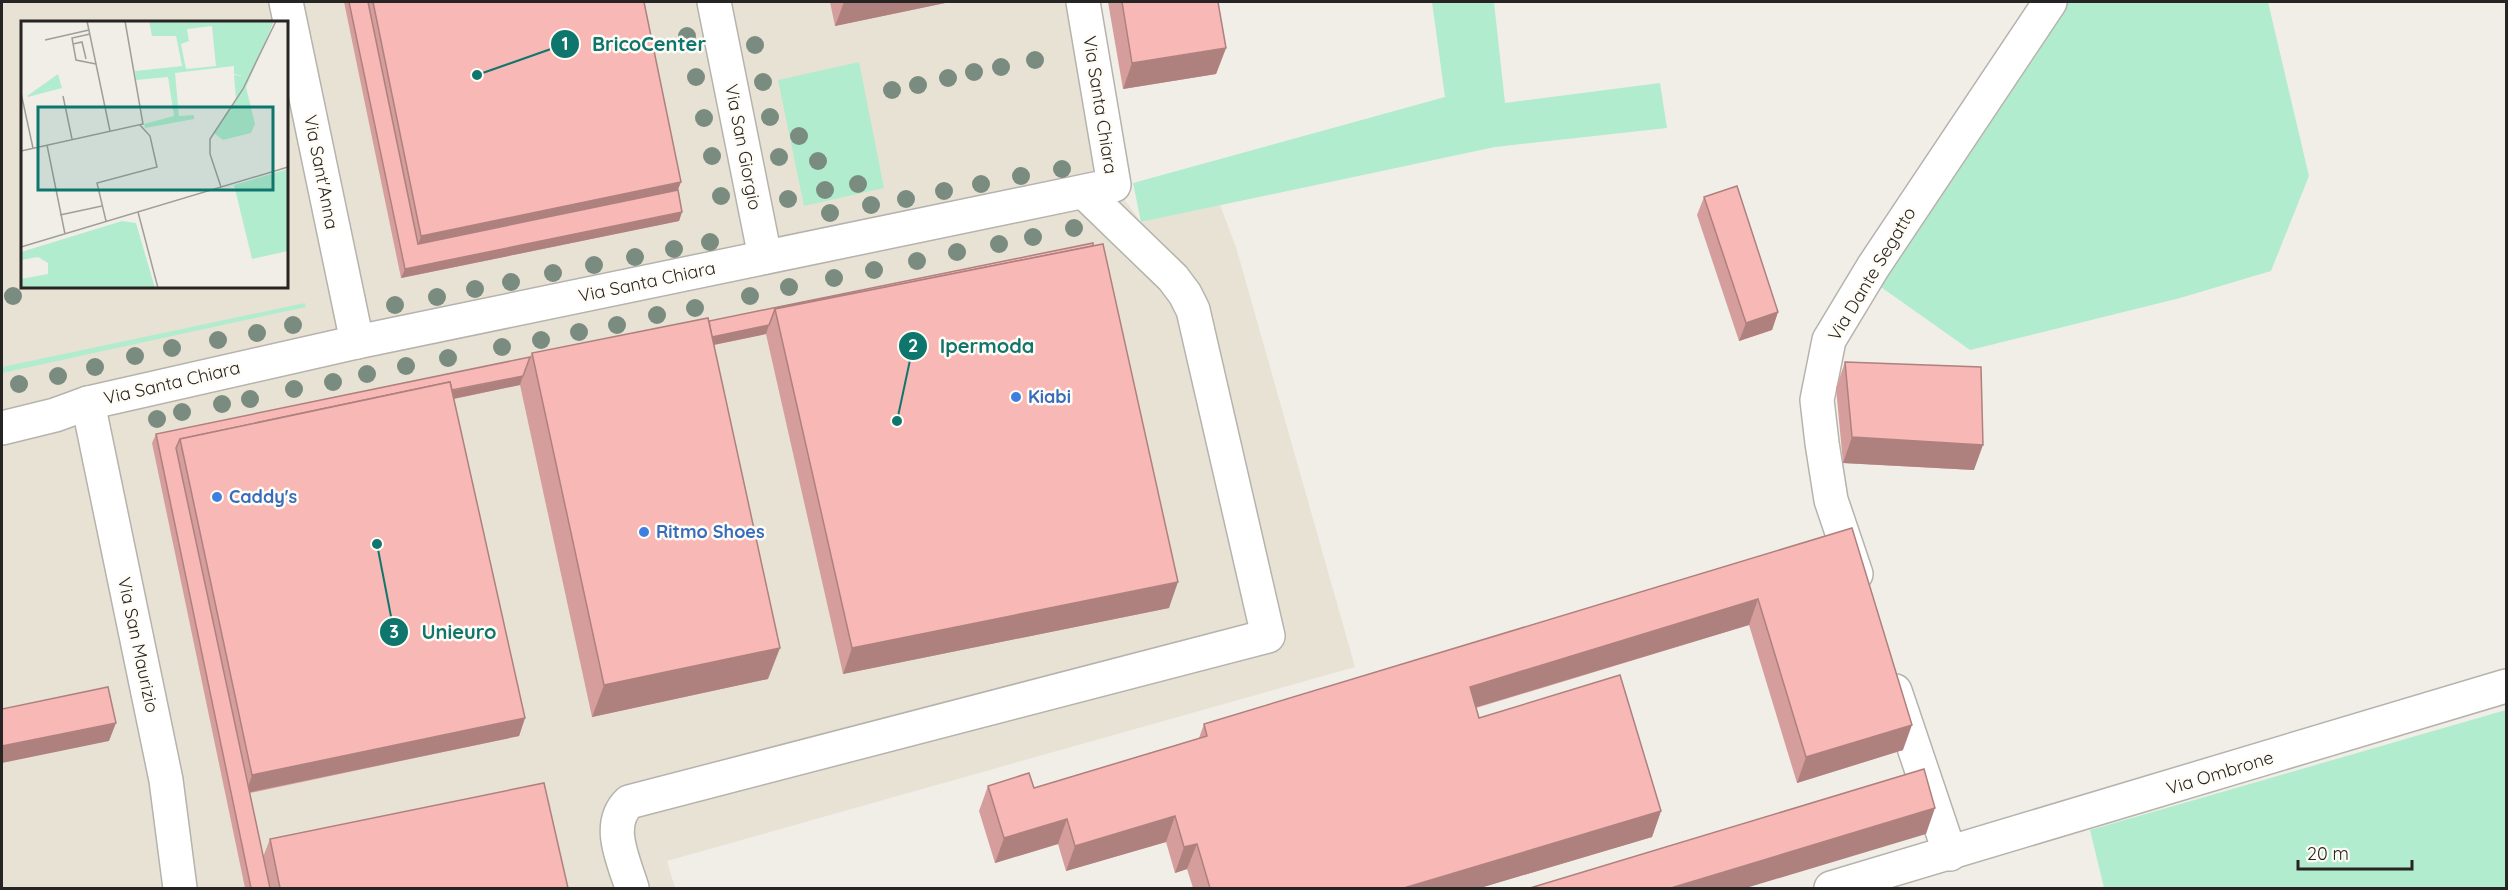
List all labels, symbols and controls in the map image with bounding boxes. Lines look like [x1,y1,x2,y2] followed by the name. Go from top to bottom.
[21,21,288,288] inset map
[550,25,718,63] callout: BricoCenter
[592,31,706,56] text: BricoCenter
[561,32,569,55] text: 1
[1078,34,1123,176] street label: Via Santa Chiara
[720,82,767,212] street label: Via San Giorgio
[299,113,344,231] street label: Via Sant'Anna
[1823,203,1921,345] street label: Via Dante Segatto
[576,256,717,307] street label: Via Santa Chiara
[898,327,1047,365] callout: Ipermoda
[940,333,1034,358] text: Ipermoda
[908,334,918,357] text: 2
[101,356,242,409] street label: Via Santa Chiara
[1028,385,1071,408] place label: Kiabi
[1009,390,1023,404] marker: Kiabi
[229,485,298,508] place label: Caddy's
[210,490,224,504] marker: Caddy's
[656,520,765,543] place label: Ritmo Shoes
[637,525,651,539] marker: Ritmo Shoes
[113,575,164,715] street label: Via San Maurizio
[379,613,508,651] callout: Unieuro
[422,619,497,644] text: Unieuro
[389,620,399,643] text: 3
[2164,745,2276,800] street label: Via Ombrone
[2298,833,2412,871] scale bar
[2307,842,2349,865] text: 20 m

